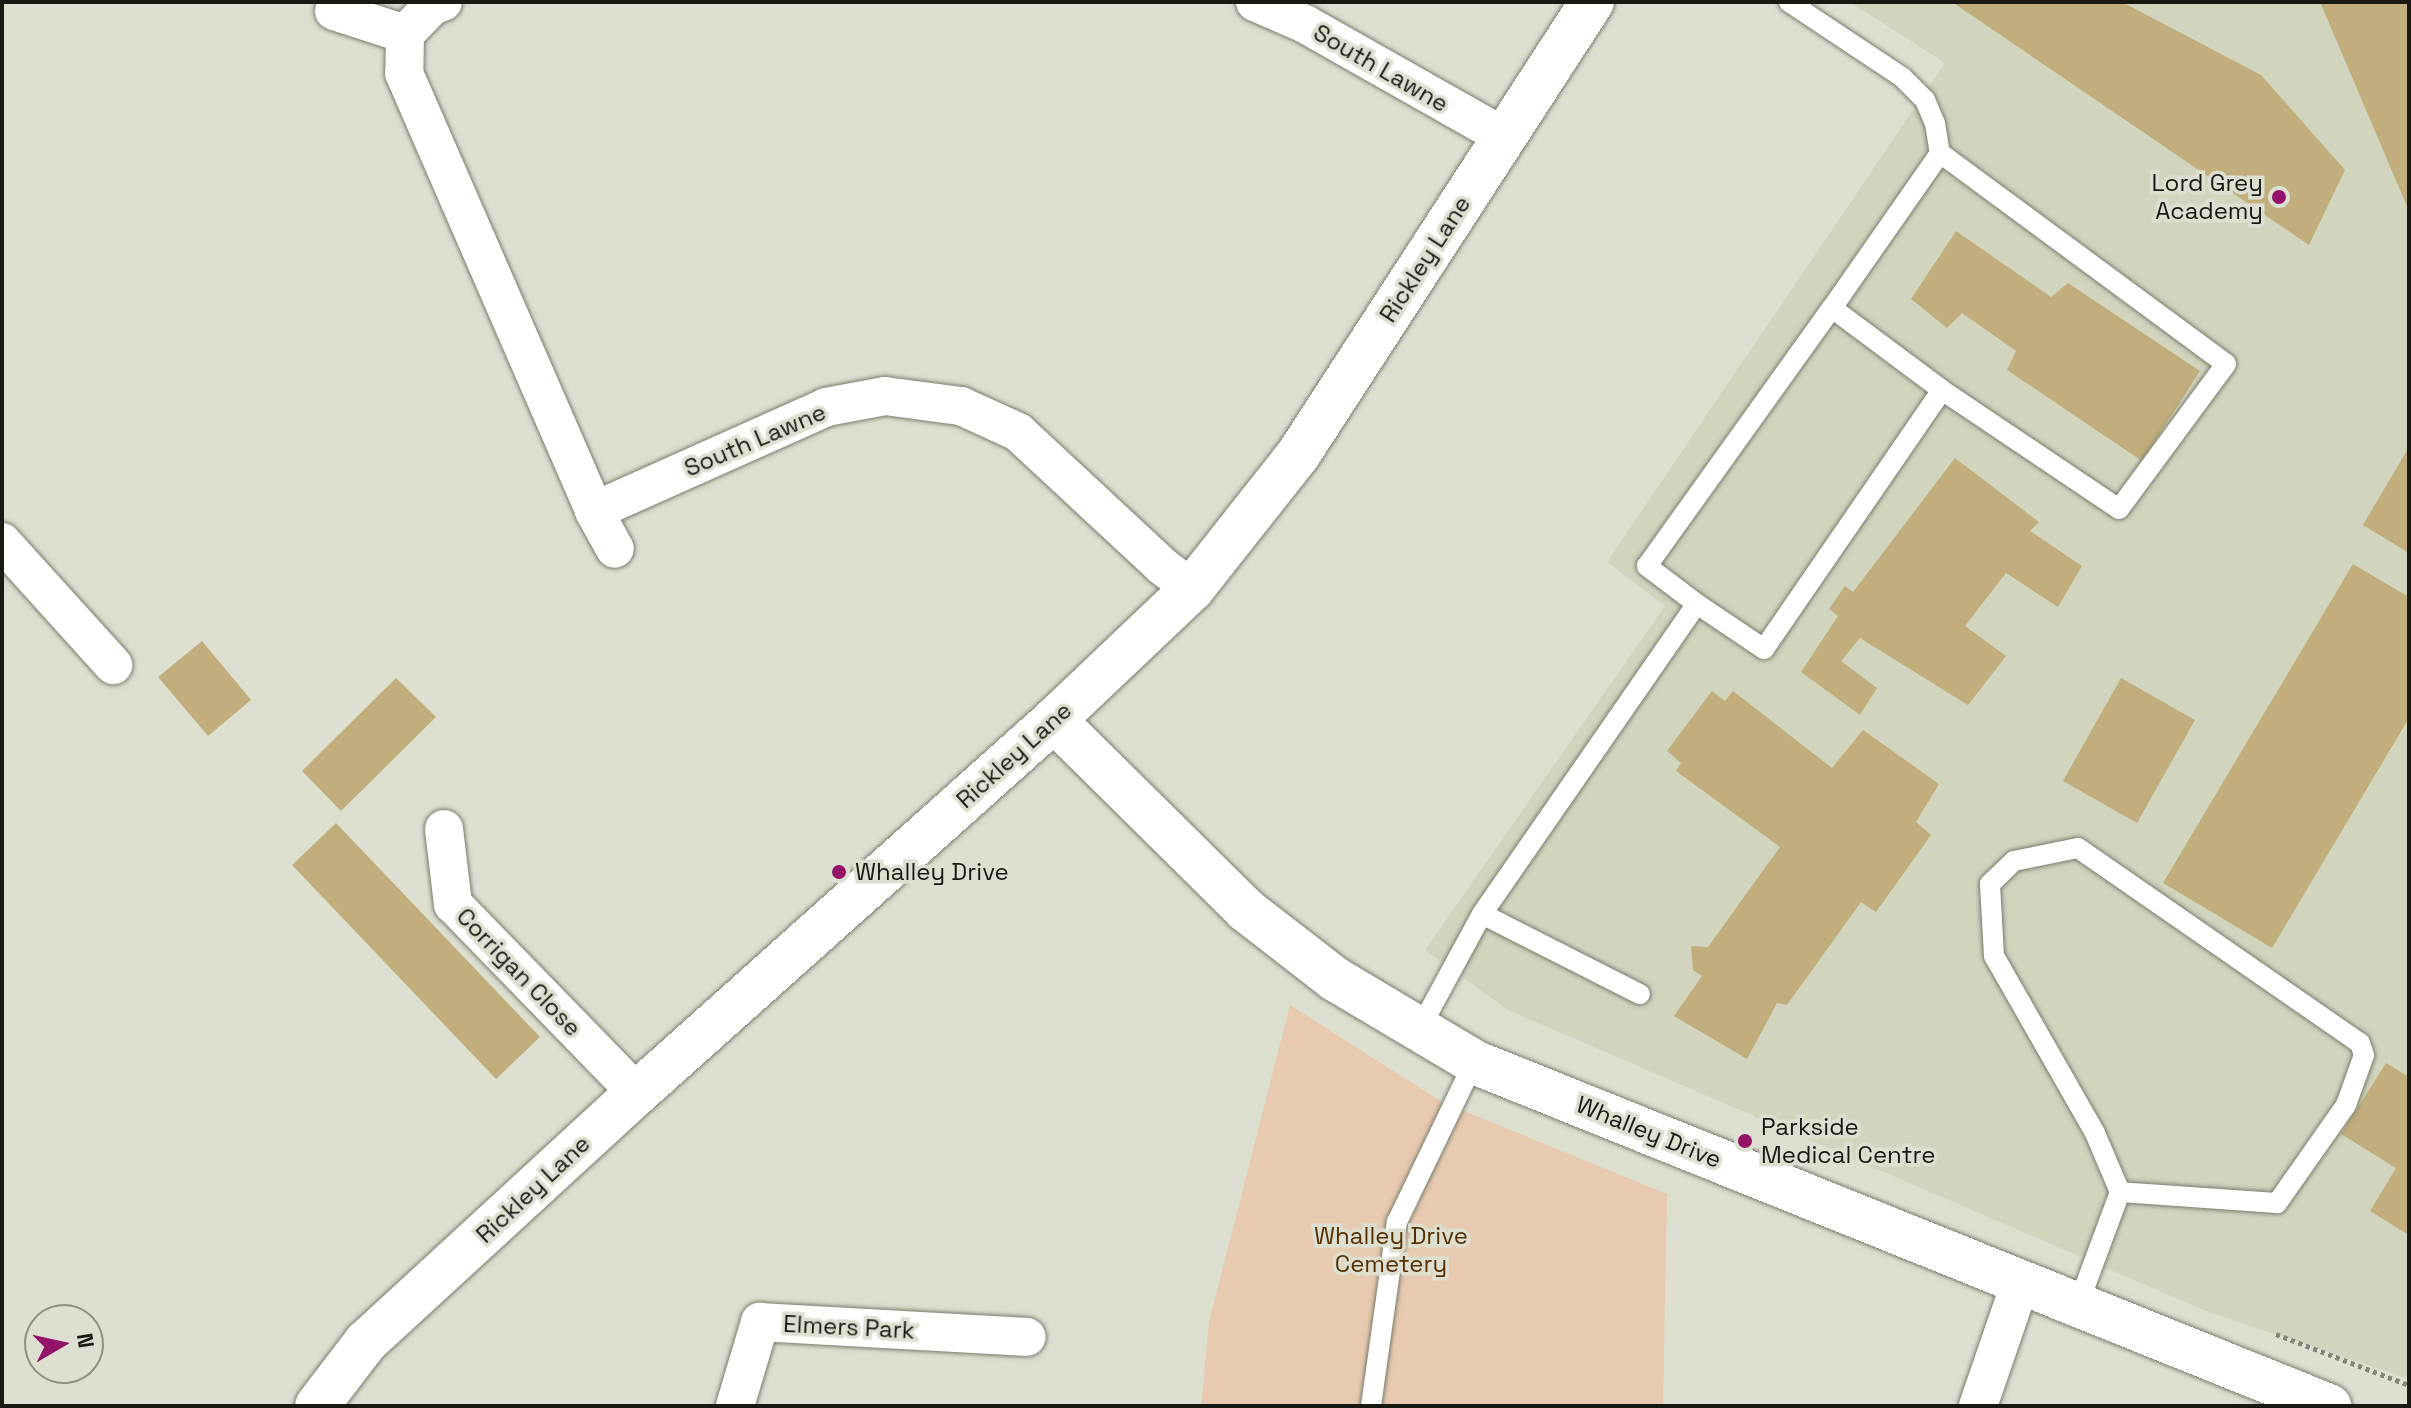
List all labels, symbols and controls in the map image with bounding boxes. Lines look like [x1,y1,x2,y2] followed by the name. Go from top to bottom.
[1308,18,1454,118] street label: South Lawne
[2152,169,2263,225] place label: Lord Grey Academy
[2270,188,2288,206] marker: Lord Grey Academy
[1373,190,1477,328] street label: Rickley Lane
[680,397,830,483] street label: South Lawne
[950,696,1078,814] street label: Rickley Lane
[855,858,1009,886] place label: Whalley Drive
[830,863,848,881] marker: Whalley Drive
[451,902,587,1042] street label: Corrigan Close
[1572,1090,1726,1174] street label: Whalley Drive
[1761,1113,1935,1169] place label: Parkside Medical Centre
[470,1129,596,1249] street label: Rickley Lane
[1736,1132,1754,1150] marker: Parkside Medical Centre
[1314,1222,1468,1278] park label: Whalley Drive Cemetery
[24,1304,104,1384] north arrow
[782,1309,916,1345] street label: Elmers Park
[71,1331,101,1350] text: N

